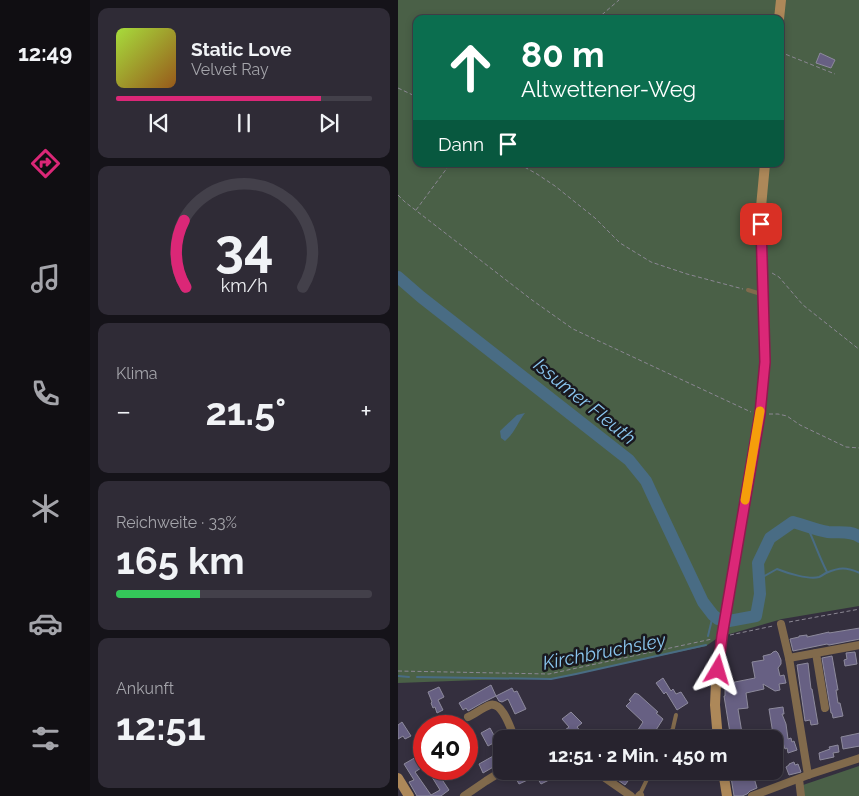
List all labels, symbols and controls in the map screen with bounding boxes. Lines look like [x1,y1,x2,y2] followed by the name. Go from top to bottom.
[521,34,605,75] text: 80 m
[438,35,503,100] icon: ahead
[191,38,292,60] text: Static Love
[18,40,72,66] text: 12:49
[191,60,269,79] text: Velvet Ray
[521,76,696,102] text: Altwettener-Weg
[145,109,173,137] icon: previous
[230,109,258,137] icon: pause
[315,109,343,137] icon: next
[494,130,522,158] icon: arrive
[438,133,484,155] text: Dann
[28,146,63,181] icon: directions
[740,203,782,245] pin
[747,210,775,238] icon: arrive
[215,217,273,278] text: 34
[28,261,63,296] icon: music
[220,275,268,296] text: km/h
[530,353,640,449] water label: Issumer Fleuth
[116,364,158,383] text: Klima
[28,376,63,411] icon: phone
[205,389,286,434] text: 21.5°
[116,395,131,428] text: −
[360,395,372,428] text: +
[28,491,63,526] icon: climate
[116,513,237,532] text: Reichweite · 33%
[116,538,245,583] text: 165 km
[28,606,63,641] icon: car
[541,628,668,674] water label: Kirchbruchsley
[691,643,743,695] position arrow
[116,679,174,698] text: Ankunft
[116,704,205,749] text: 12:51
[413,715,478,780] speed limit sign: 40
[28,721,63,756] icon: filters
[548,744,728,766] text: 12:51 · 2 Min. · 450 m

